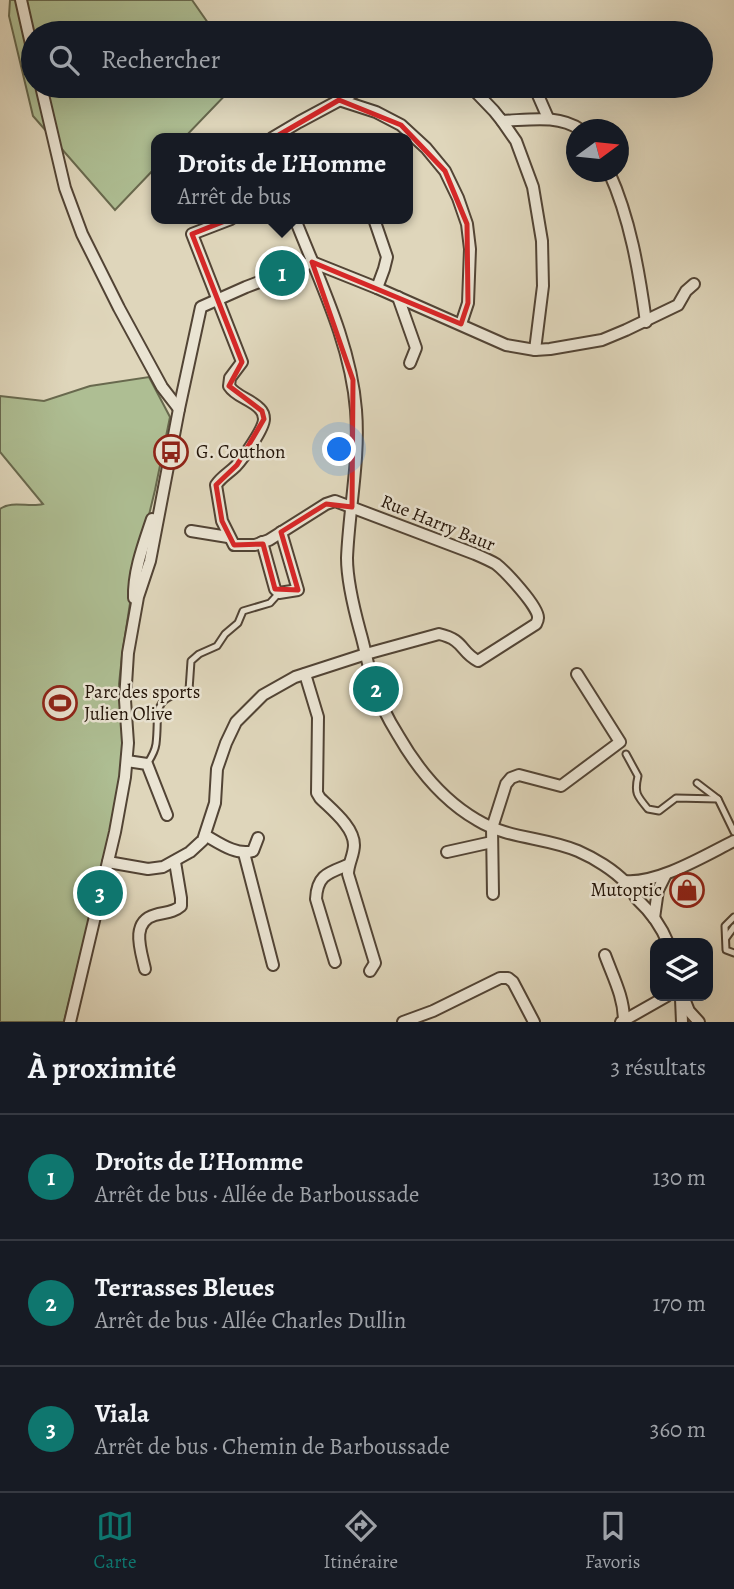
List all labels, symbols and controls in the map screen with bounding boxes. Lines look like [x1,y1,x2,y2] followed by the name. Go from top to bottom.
[21,21,713,98] search box
[45,41,83,79] icon: search
[101,42,221,77] text: Rechercher
[566,119,629,182] north arrow
[151,133,413,224] popup
[178,146,386,181] text: Droits de L’Homme
[178,181,291,212] text: Arrêt de bus
[259,247,305,299] pin: 1
[322,432,356,466] your location
[152,433,190,471] bus stop icon: G. Couthon
[196,439,285,465] place label: G. Couthon
[377,488,499,558] street label: Rue Harry Baur
[353,663,399,715] pin: 2
[84,679,200,727] place label: Parc des sports Julien Olive
[41,684,79,722] sports icon: Parc des sports Julien Olive
[77,867,123,919] pin: 3
[668,871,706,909] shop icon: Mutoptic
[591,877,662,903] place label: Mutoptic
[650,938,713,1001] map controls
[650,938,713,1001] button: layers
[28,1048,176,1088] text: À proximité
[611,1052,706,1083] text: 3 résultats
[95,1144,303,1179] text: Droits de L’Homme
[47,1162,55,1193] text: 1
[653,1162,706,1193] text: 130 m
[95,1179,419,1210] text: Arrêt de bus · Allée de Barboussade
[95,1270,275,1305] text: Terrasses Bleues
[45,1288,57,1319] text: 2
[653,1288,706,1319] text: 170 m
[95,1305,406,1336] text: Arrêt de bus · Allée Charles Dullin
[95,1396,150,1431] text: Viala
[46,1414,56,1445] text: 3
[650,1414,706,1445] text: 360 m
[95,1431,450,1462] text: Arrêt de bus · Chemin de Barboussade
[94,1507,136,1575] tab: Carte
[324,1507,398,1575] tab: Itinéraire
[585,1507,640,1575] tab: Favoris

